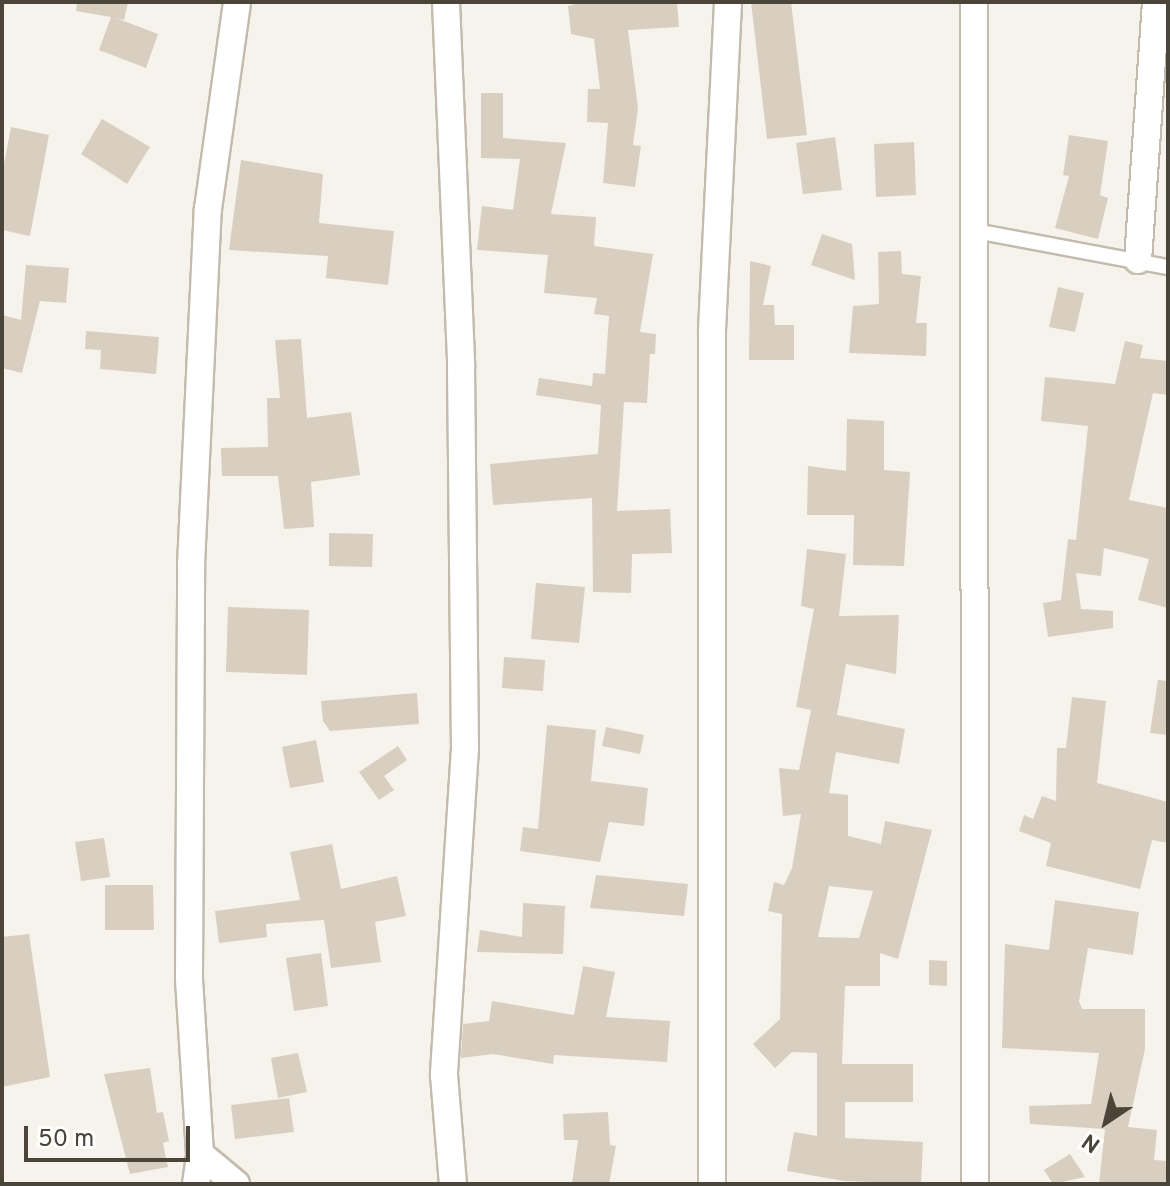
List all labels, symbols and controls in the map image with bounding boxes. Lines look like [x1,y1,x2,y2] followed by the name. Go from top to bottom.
[1066,1082,1146,1162] north arrow
[28,1110,194,1160] scale bar
[38,1125,94,1155] text: 50 m
[1078,1126,1106,1158] text: N

